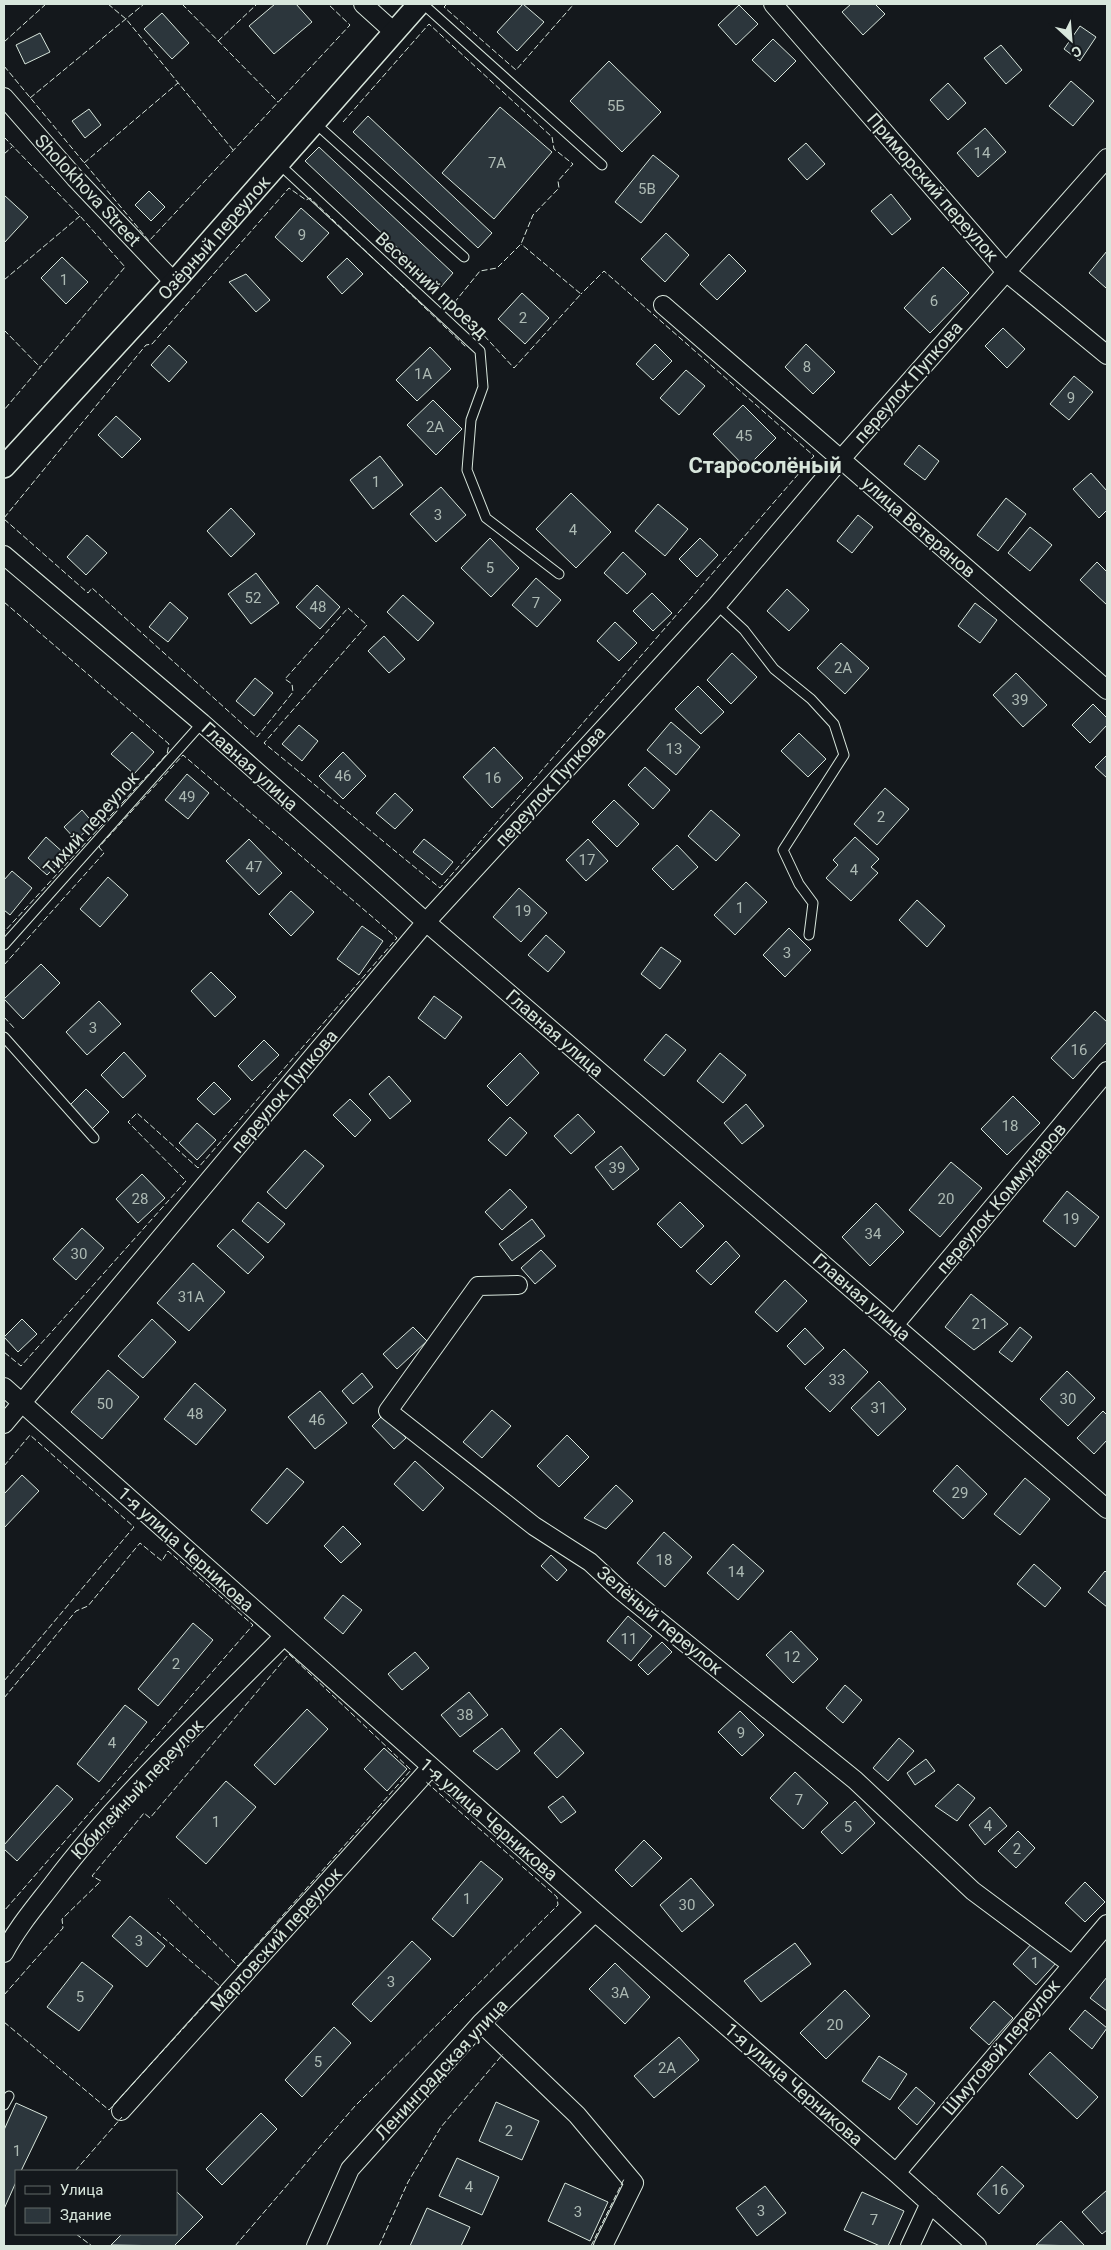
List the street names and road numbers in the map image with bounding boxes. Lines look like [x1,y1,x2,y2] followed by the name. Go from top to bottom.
[863,109,1003,266] street label: Приморский переулок
[31,130,145,250] street label: Sholokhova Street
[153,171,274,303] street label: Озёрный переулок
[371,228,493,343] street label: Весенний проезд
[850,317,966,447] street label: переулок Пупкова
[858,472,980,582] street label: улица Ветеранов
[198,717,302,815] street label: Главная улица
[491,722,609,850] street label: переулок Пупкова
[39,767,143,879] street label: Тихий переулок
[502,985,608,1081] street label: Главная улица
[226,1025,342,1157] street label: переулок Пупкова
[932,1118,1070,1278] street label: переулок Коммунаров
[809,1249,915,1345] street label: Главная улица
[114,1482,258,1616] street label: 1-я улица Черникова
[593,1561,727,1679] street label: Зелёный переулок
[67,1714,208,1863] street label: Юбилейный переулок
[416,1753,562,1885] street label: 1-я улица Черникова
[206,1863,346,2015] street label: Мартовский переулок
[938,1975,1064,2119] street label: Шмутовой переулок
[370,1994,512,2144] street label: Ленинградская улица
[721,2018,867,2150] street label: 1-я улица Черникова

